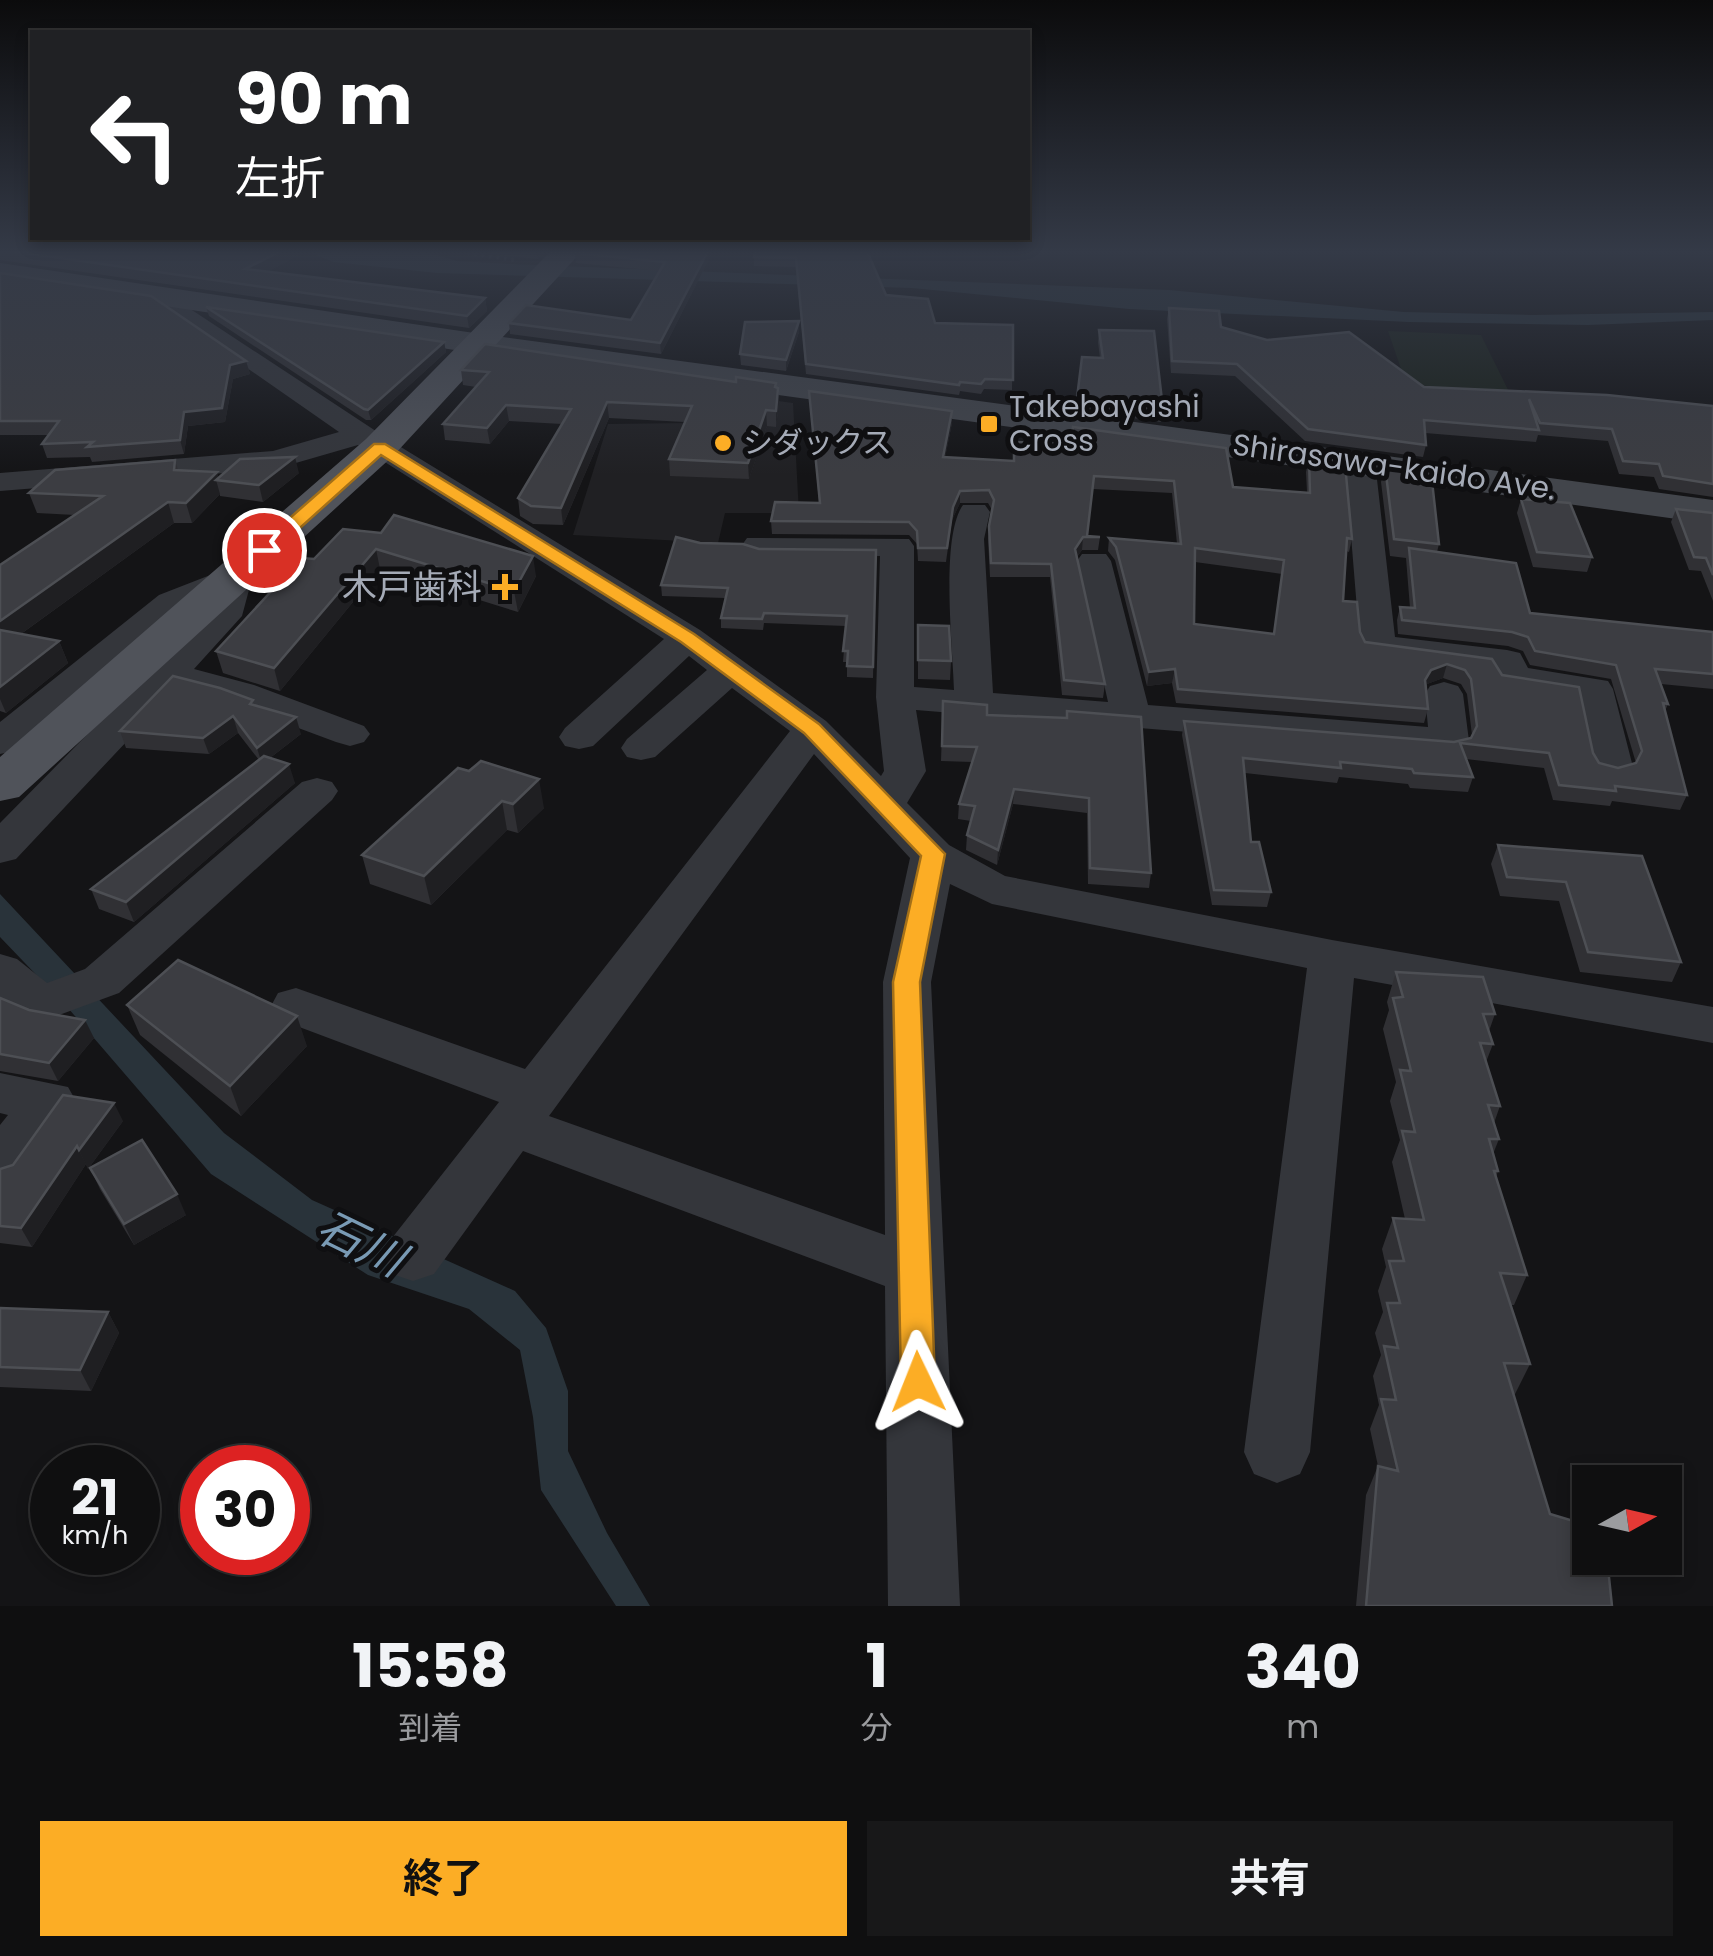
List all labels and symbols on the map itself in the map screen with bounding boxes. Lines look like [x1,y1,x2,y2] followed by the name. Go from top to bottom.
[1009,385,1200,462] place label: Takebayashi Cross
[978,413,1000,435] marker: Takebayashi Cross
[743,421,892,464] place label: シダックス
[1230,423,1558,510] street label: Shirasawa-kaido Ave.
[712,432,734,454] marker: シダックス
[222,508,307,593] pin
[342,562,482,611] place label: 木戸歯科
[492,574,518,600] marker: 木戸歯科
[307,1195,419,1293] water label: 石川
[866,1330,970,1434] position arrow
[180,1445,310,1575] speed limit sign: 30
[1572,1465,1682,1575] north arrow

